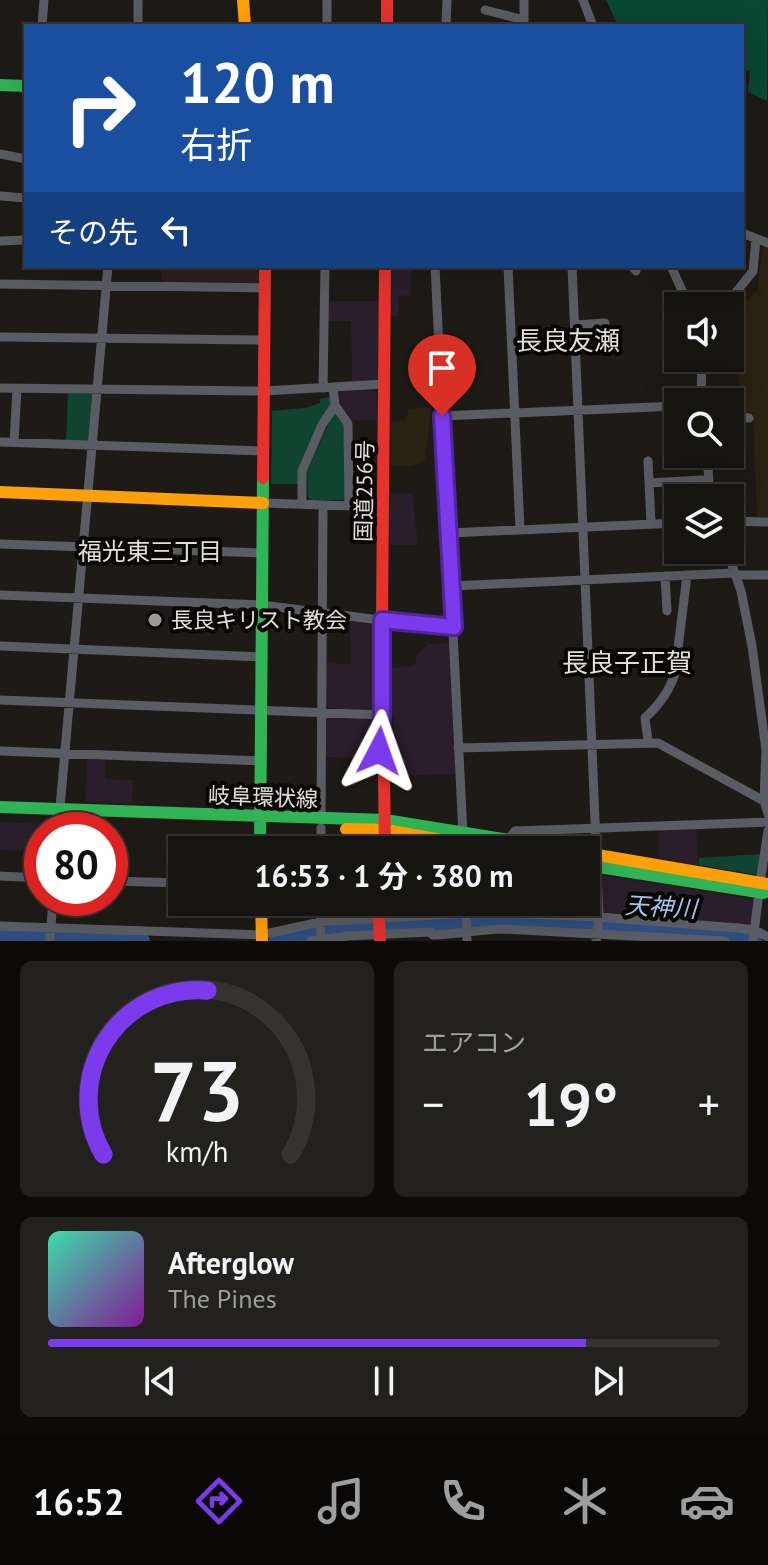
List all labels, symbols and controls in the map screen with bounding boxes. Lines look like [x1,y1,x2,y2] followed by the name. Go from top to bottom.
[180,46,335,118] text: 120 m
[48,56,152,160] icon: right
[180,121,252,168] text: 右折
[154,208,198,252] icon: left
[48,212,138,251] text: その先
[664,292,744,564] map controls
[664,292,744,372] button: sound
[516,324,620,357] district label: 長良友瀬
[408,334,476,416] pin
[420,346,464,390] icon: arrive
[664,388,744,468] button: search
[349,440,379,542] street label: 国道256号
[664,484,744,564] button: layers
[78,536,222,567] district label: 福光東三丁目
[171,606,347,634] place label: 長良キリスト教会
[146,611,164,629] marker: 長良キリスト教会
[562,646,692,679] district label: 長良子正賀
[337,709,421,793] position arrow
[208,781,318,813] street label: 岐阜環状線
[24,812,128,916] speed limit sign: 80
[254,856,514,895] text: 16:53 · 1 分 · 380 m
[624,890,701,925] water label: 天神川
[422,1026,526,1059] text: エアコン
[150,1036,244,1144] text: 73
[524,1065,618,1143] text: 19°
[422,1075,444,1132] text: −
[698,1075,720,1132] text: +
[166,1133,228,1170] text: km/h
[168,1243,294,1282] text: Afterglow
[168,1282,277,1315] text: The Pines
[138,1359,182,1403] icon: previous
[362,1359,406,1403] icon: pause
[586,1359,630,1403] icon: next
[191,1473,247,1529] icon: directions
[313,1473,369,1529] icon: music
[435,1473,491,1529] icon: phone
[557,1473,613,1529] icon: climate
[679,1473,735,1529] icon: car
[33,1478,124,1525] text: 16:52

